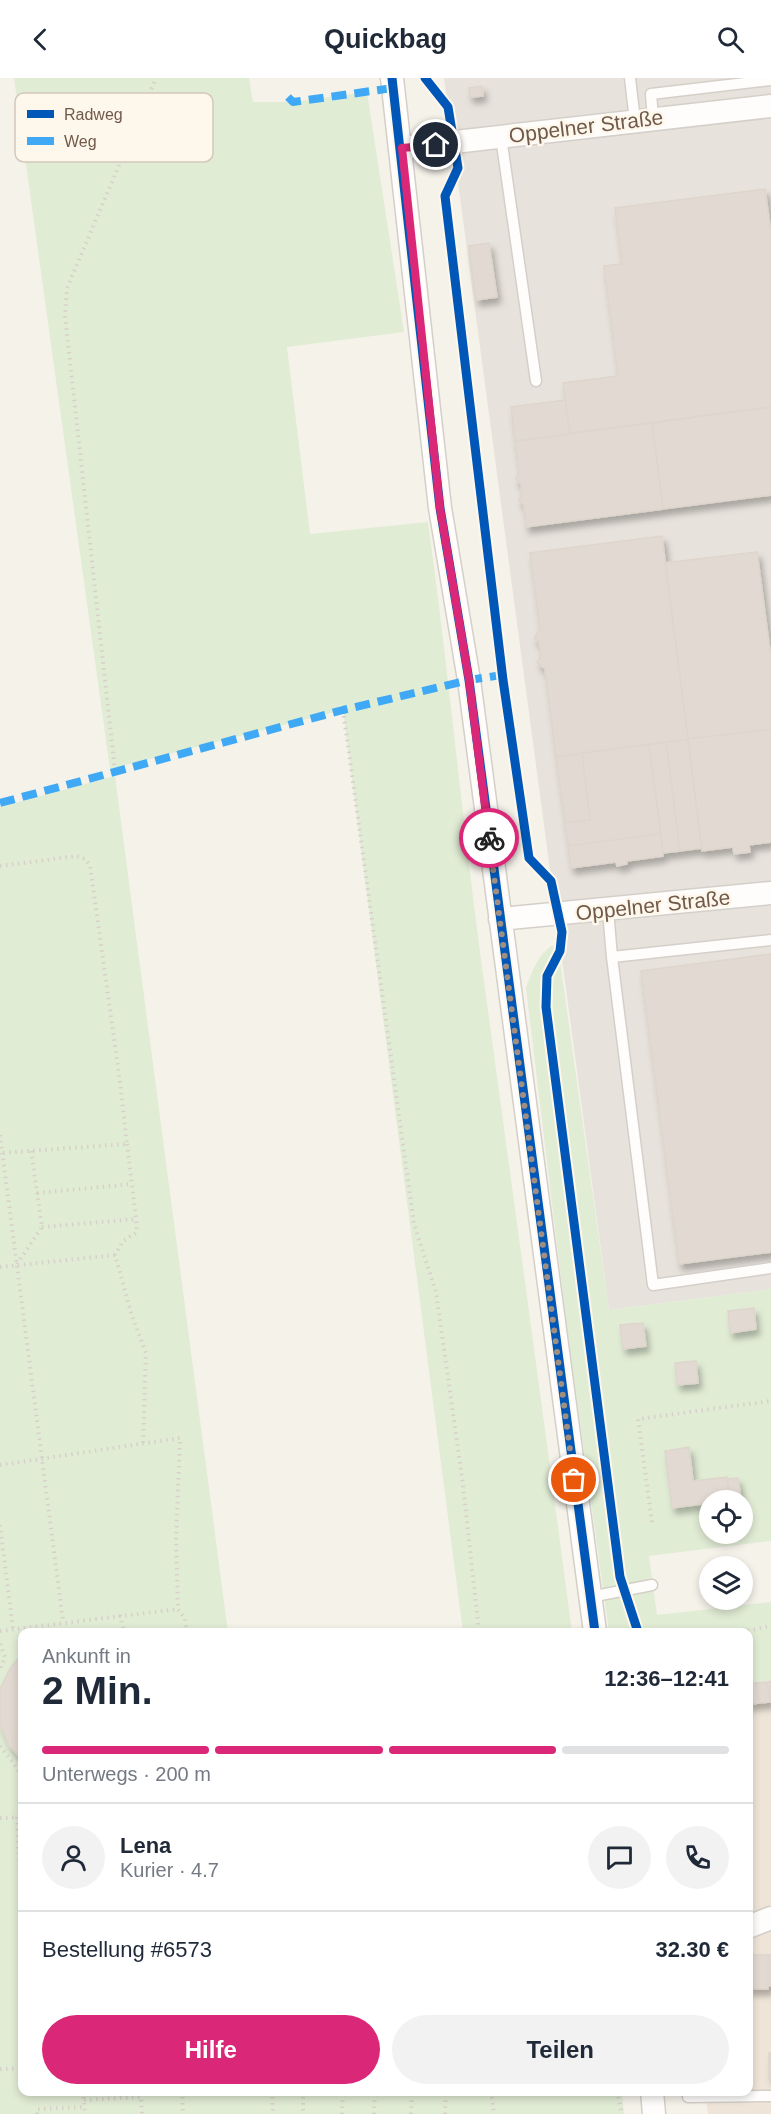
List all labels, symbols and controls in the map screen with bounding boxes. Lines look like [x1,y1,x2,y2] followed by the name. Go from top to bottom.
[24,23,57,56] icon: back
[714,23,747,56] icon: search
[324,24,447,54] text: Quickbag
[15,93,213,162] legend
[508,105,664,147] street label: Oppelner Straße
[64,106,123,123] text: Radweg
[410,119,461,170] pin
[419,128,452,161] icon: home
[64,133,97,150] text: Weg
[459,808,519,868] courier
[473,822,506,855] icon: bike
[575,885,731,925] street label: Oppelner Straße
[548,1454,599,1505] pin
[557,1463,590,1496] icon: bag
[699,1490,753,1610] map controls
[699,1490,753,1544] button: locate
[699,1556,753,1610] button: layers
[42,1645,131,1667] text: Ankunft in
[604,1666,729,1691] text: 12:36–12:41
[42,1669,153,1712] text: 2 Min.
[42,1763,211,1785] text: Unterwegs · 200 m
[42,1826,105,1889] button: person
[588,1826,651,1889] button: chat
[666,1826,729,1889] button: phone
[120,1833,171,1858] text: Lena
[120,1859,219,1881] text: Kurier · 4.7
[42,1937,212,1962] text: Bestellung #6573
[656,1937,729,1962] text: 32.30 €
[42,2015,380,2084] button: Hilfe
[392,2015,729,2084] button: Teilen

